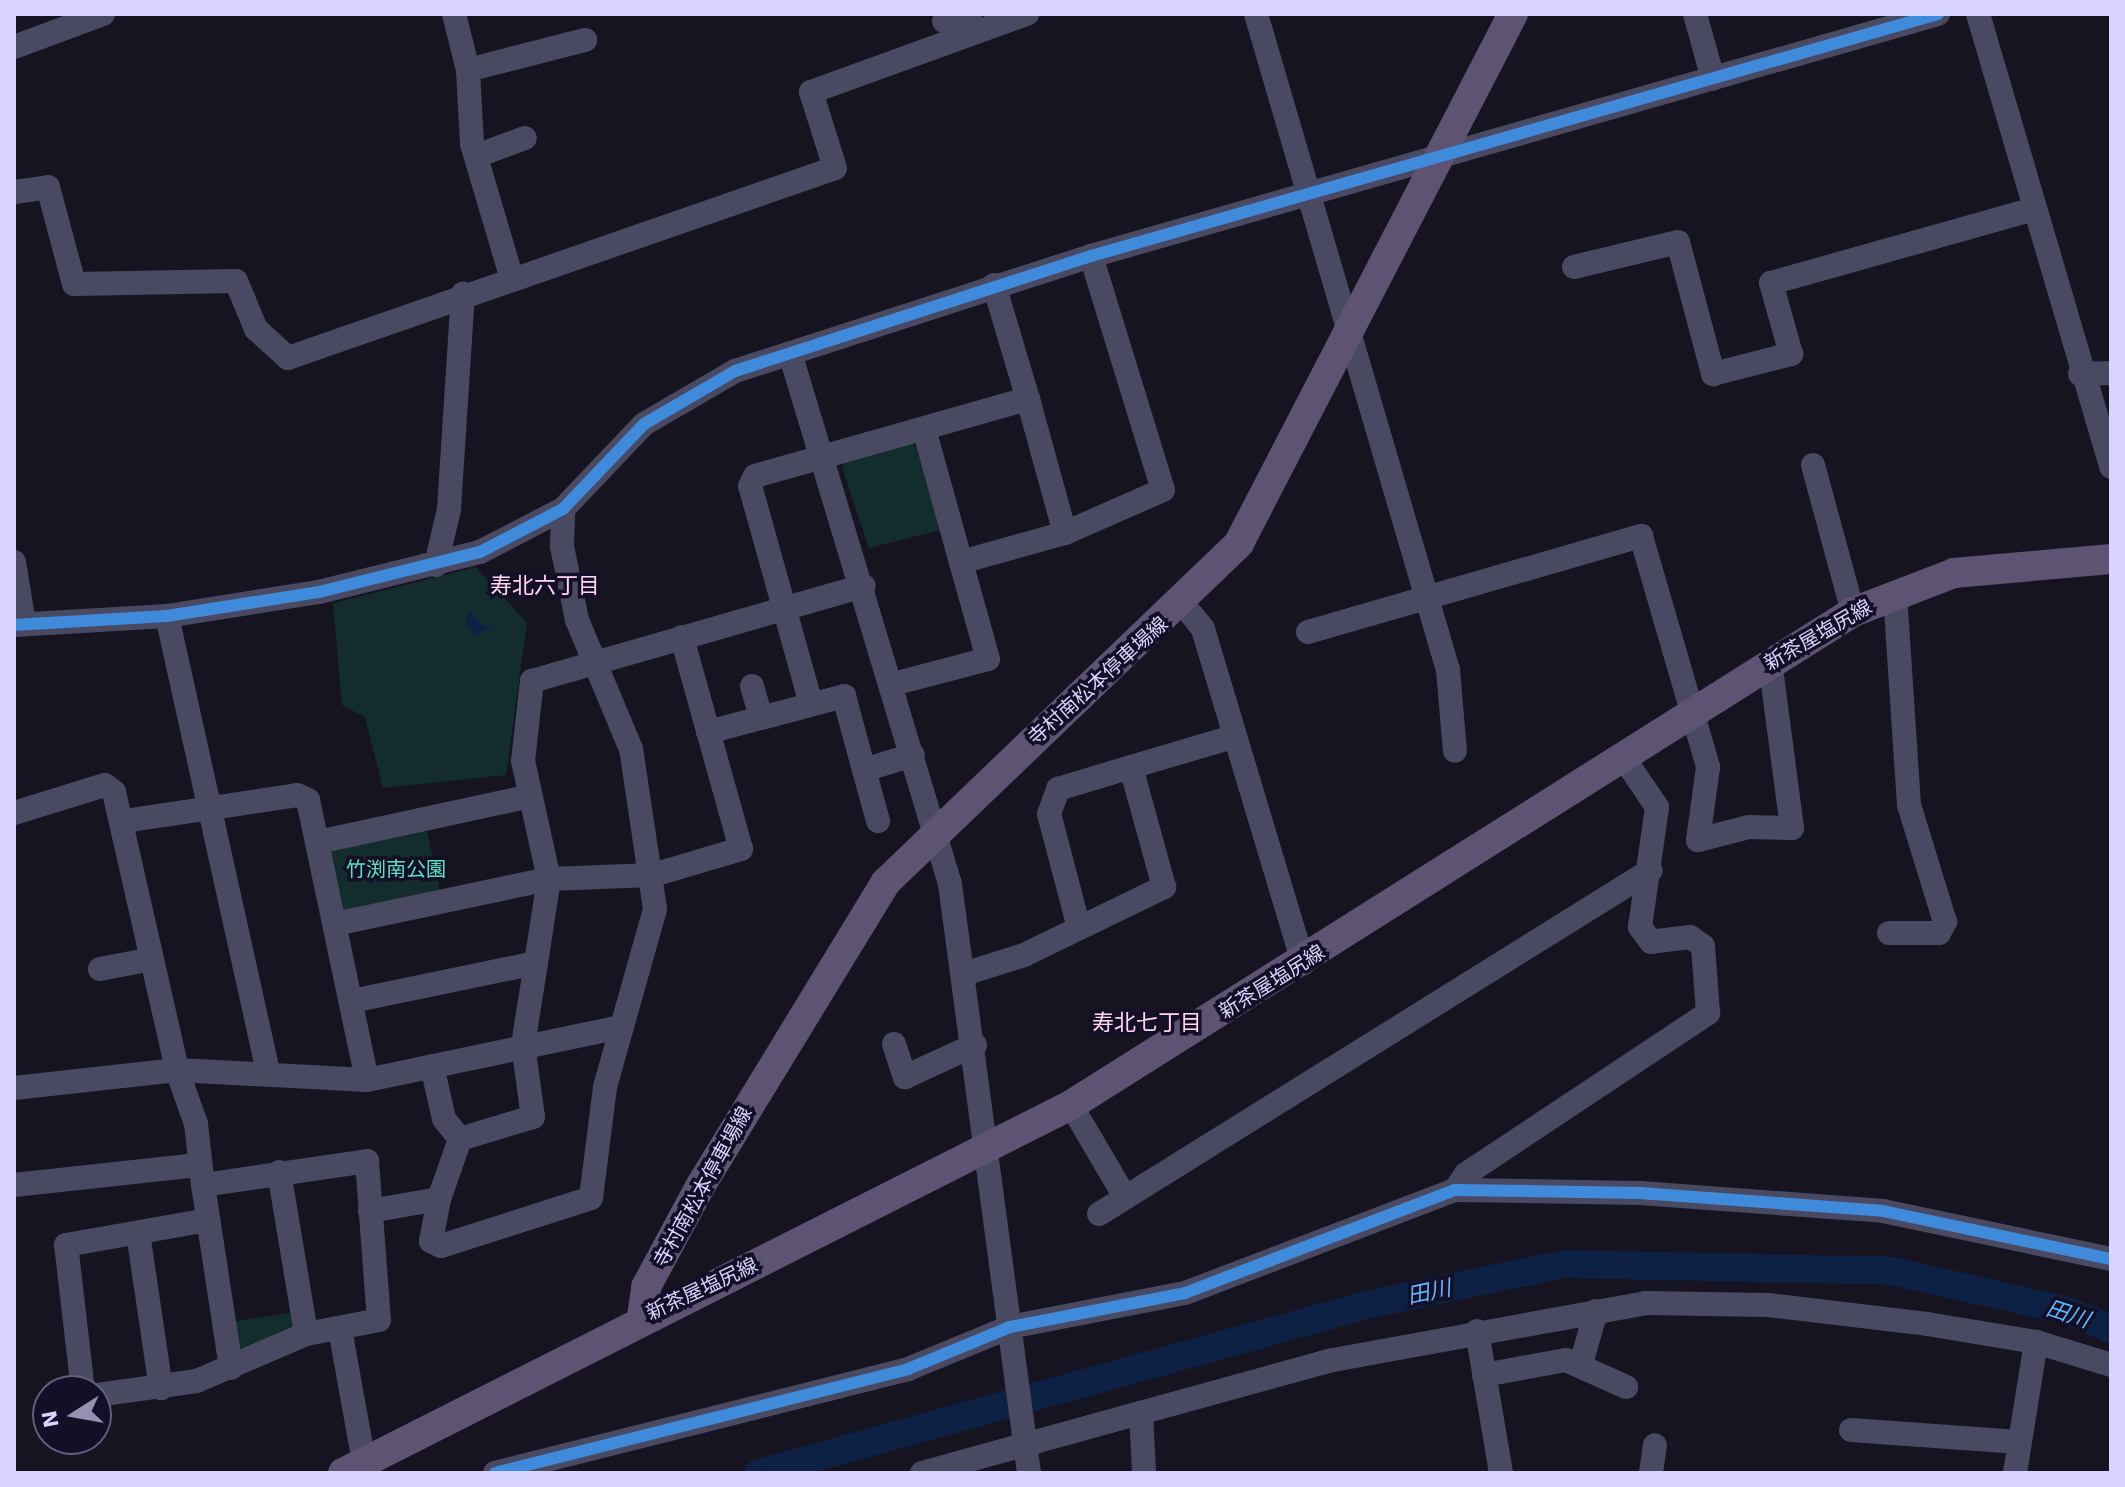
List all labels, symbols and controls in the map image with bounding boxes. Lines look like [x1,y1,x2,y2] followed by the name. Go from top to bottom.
[490,573,600,599] district label: 寿北六丁目
[1760,595,1876,675] street label: 新茶屋塩尻線
[1023,612,1173,750] street label: 寺村南松本停車場線
[346,857,446,881] park label: 竹渕南公園
[1215,940,1329,1024] street label: 新茶屋塩尻線
[1092,1010,1202,1036] district label: 寿北七丁目
[649,1102,757,1272] street label: 寺村南松本停車場線
[643,1253,761,1325] street label: 新茶屋塩尻線
[1405,1275,1453,1309] water label: 田川
[2043,1295,2093,1333] water label: 田川
[32,1375,112,1455] north arrow
[36,1409,64,1430] text: N

